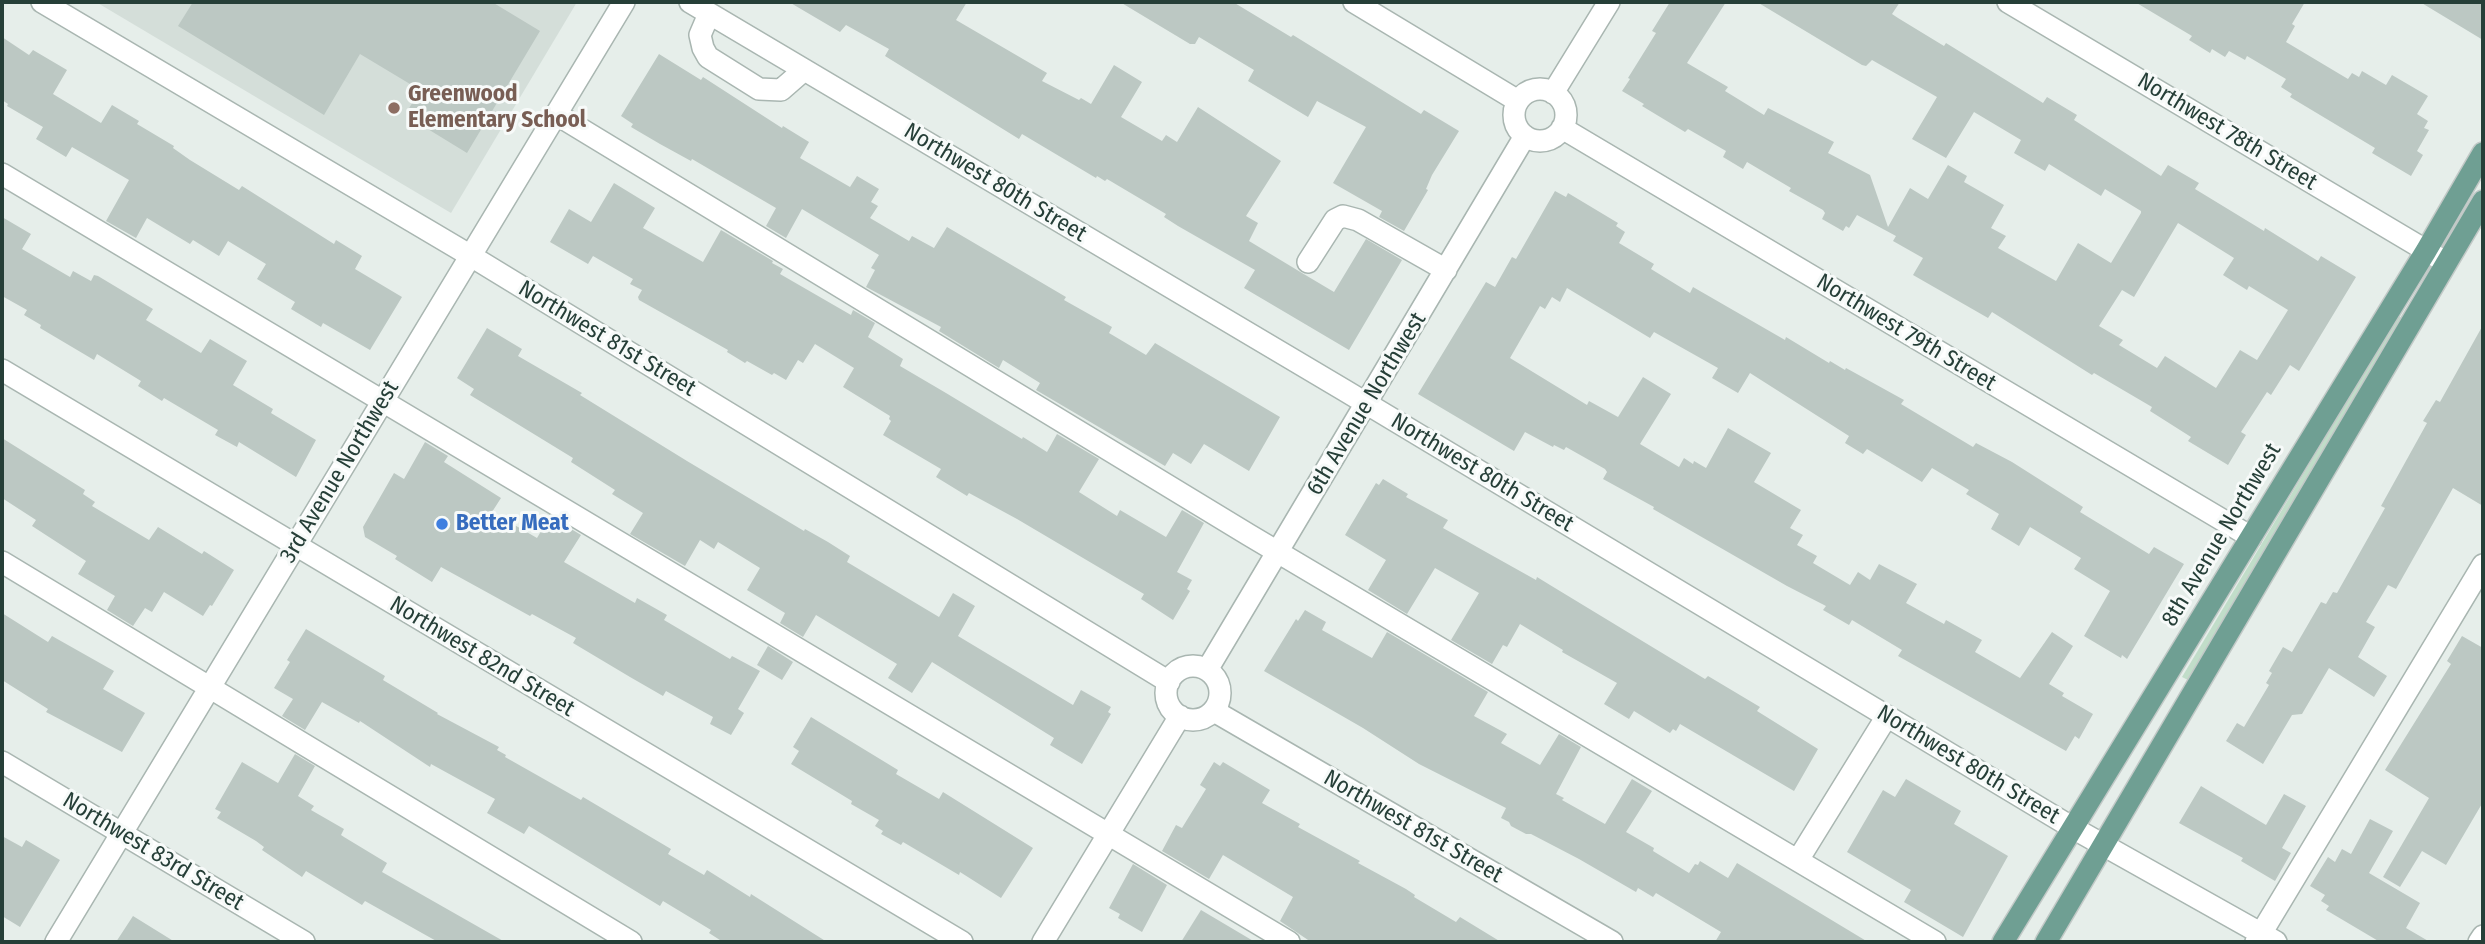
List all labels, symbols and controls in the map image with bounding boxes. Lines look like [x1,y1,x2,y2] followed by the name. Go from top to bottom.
[2132,67,2322,197] street label: Northwest 78th Street
[408,81,586,135] place label: Greenwood Elementary School
[386,100,402,116] marker: Greenwood Elementary School
[899,118,1091,248] street label: Northwest 80th Street
[1811,268,2001,398] street label: Northwest 79th Street
[513,275,701,403] street label: Northwest 81st Street
[1301,308,1433,500] street label: 6th Avenue Northwest
[275,376,405,568] street label: 3rd Avenue Northwest
[1386,408,1578,538] street label: Northwest 80th Street
[2156,439,2288,631] street label: 8th Avenue Northwest
[456,510,569,538] place label: Better Meat
[434,516,450,532] marker: Better Meat
[385,591,579,723] street label: Northwest 82nd Street
[1872,700,2064,830] street label: Northwest 80th Street
[1319,765,1507,889] street label: Northwest 81st Street
[57,787,249,917] street label: Northwest 83rd Street

